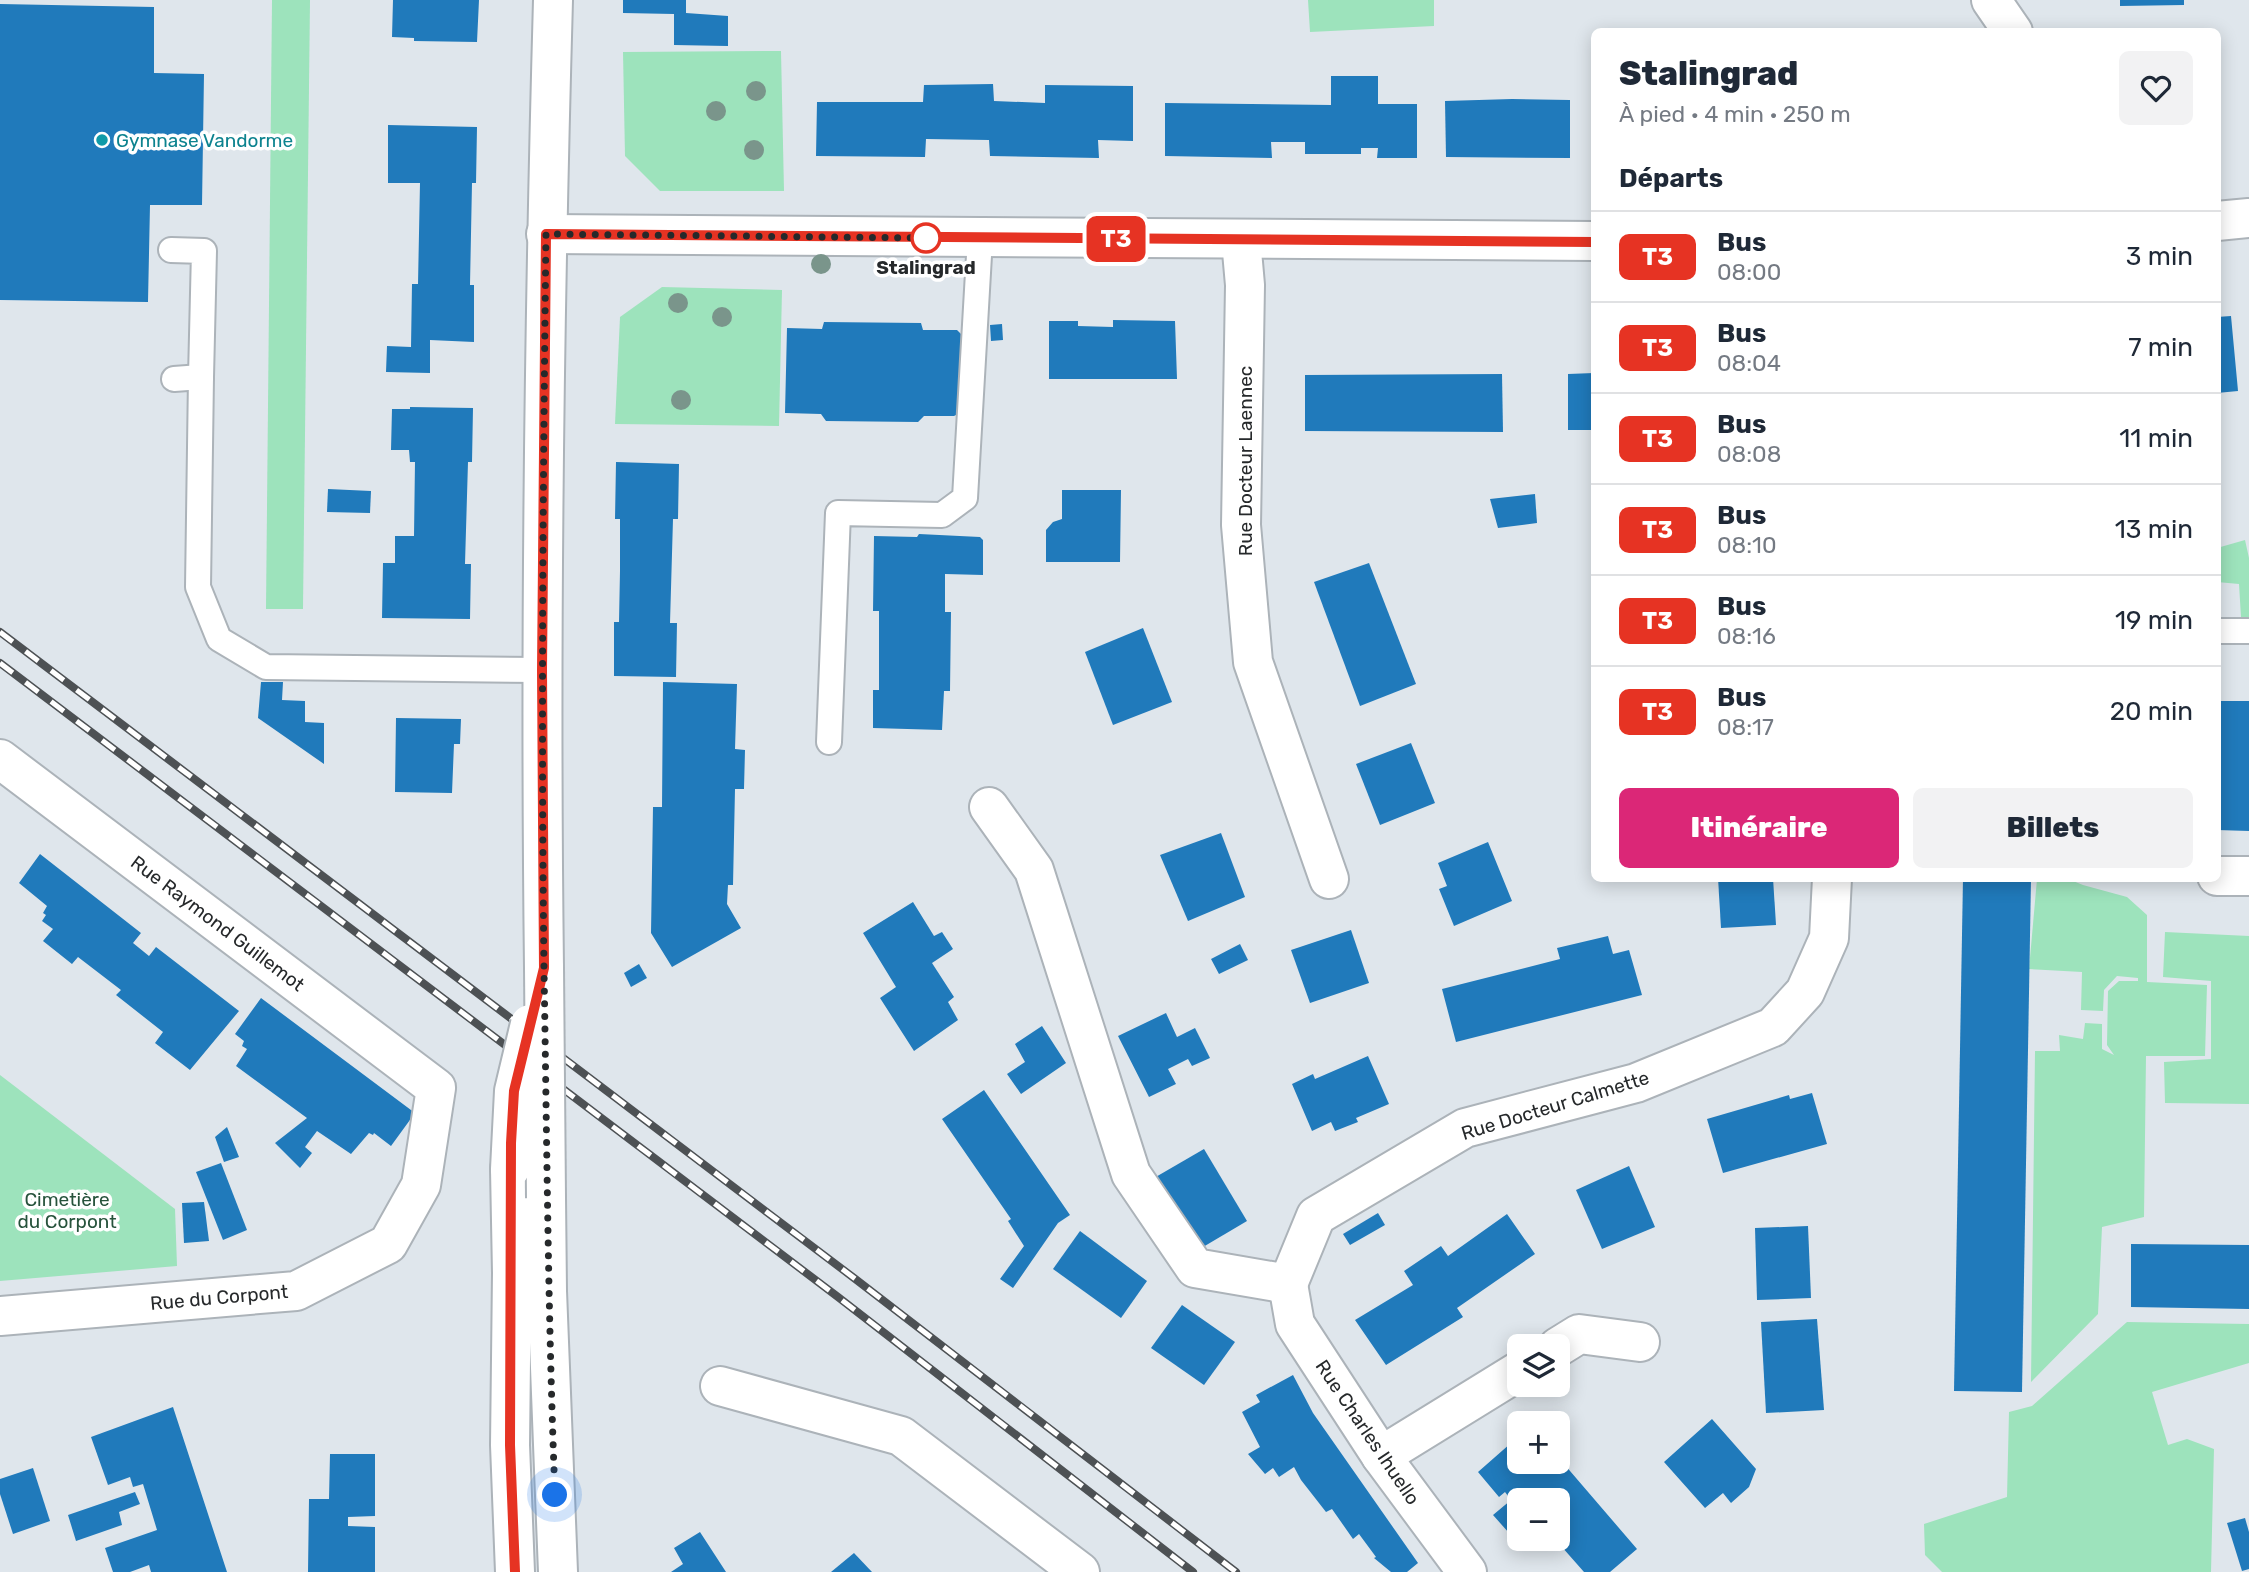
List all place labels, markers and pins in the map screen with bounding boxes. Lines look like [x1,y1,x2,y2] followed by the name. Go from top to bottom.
[116,129,293,152] place label: Gymnase Vandorme
[94,132,110,148] marker: Gymnase Vandorme
[911,223,941,253] marker: Stalingrad
[876,256,976,279] place label: Stalingrad

